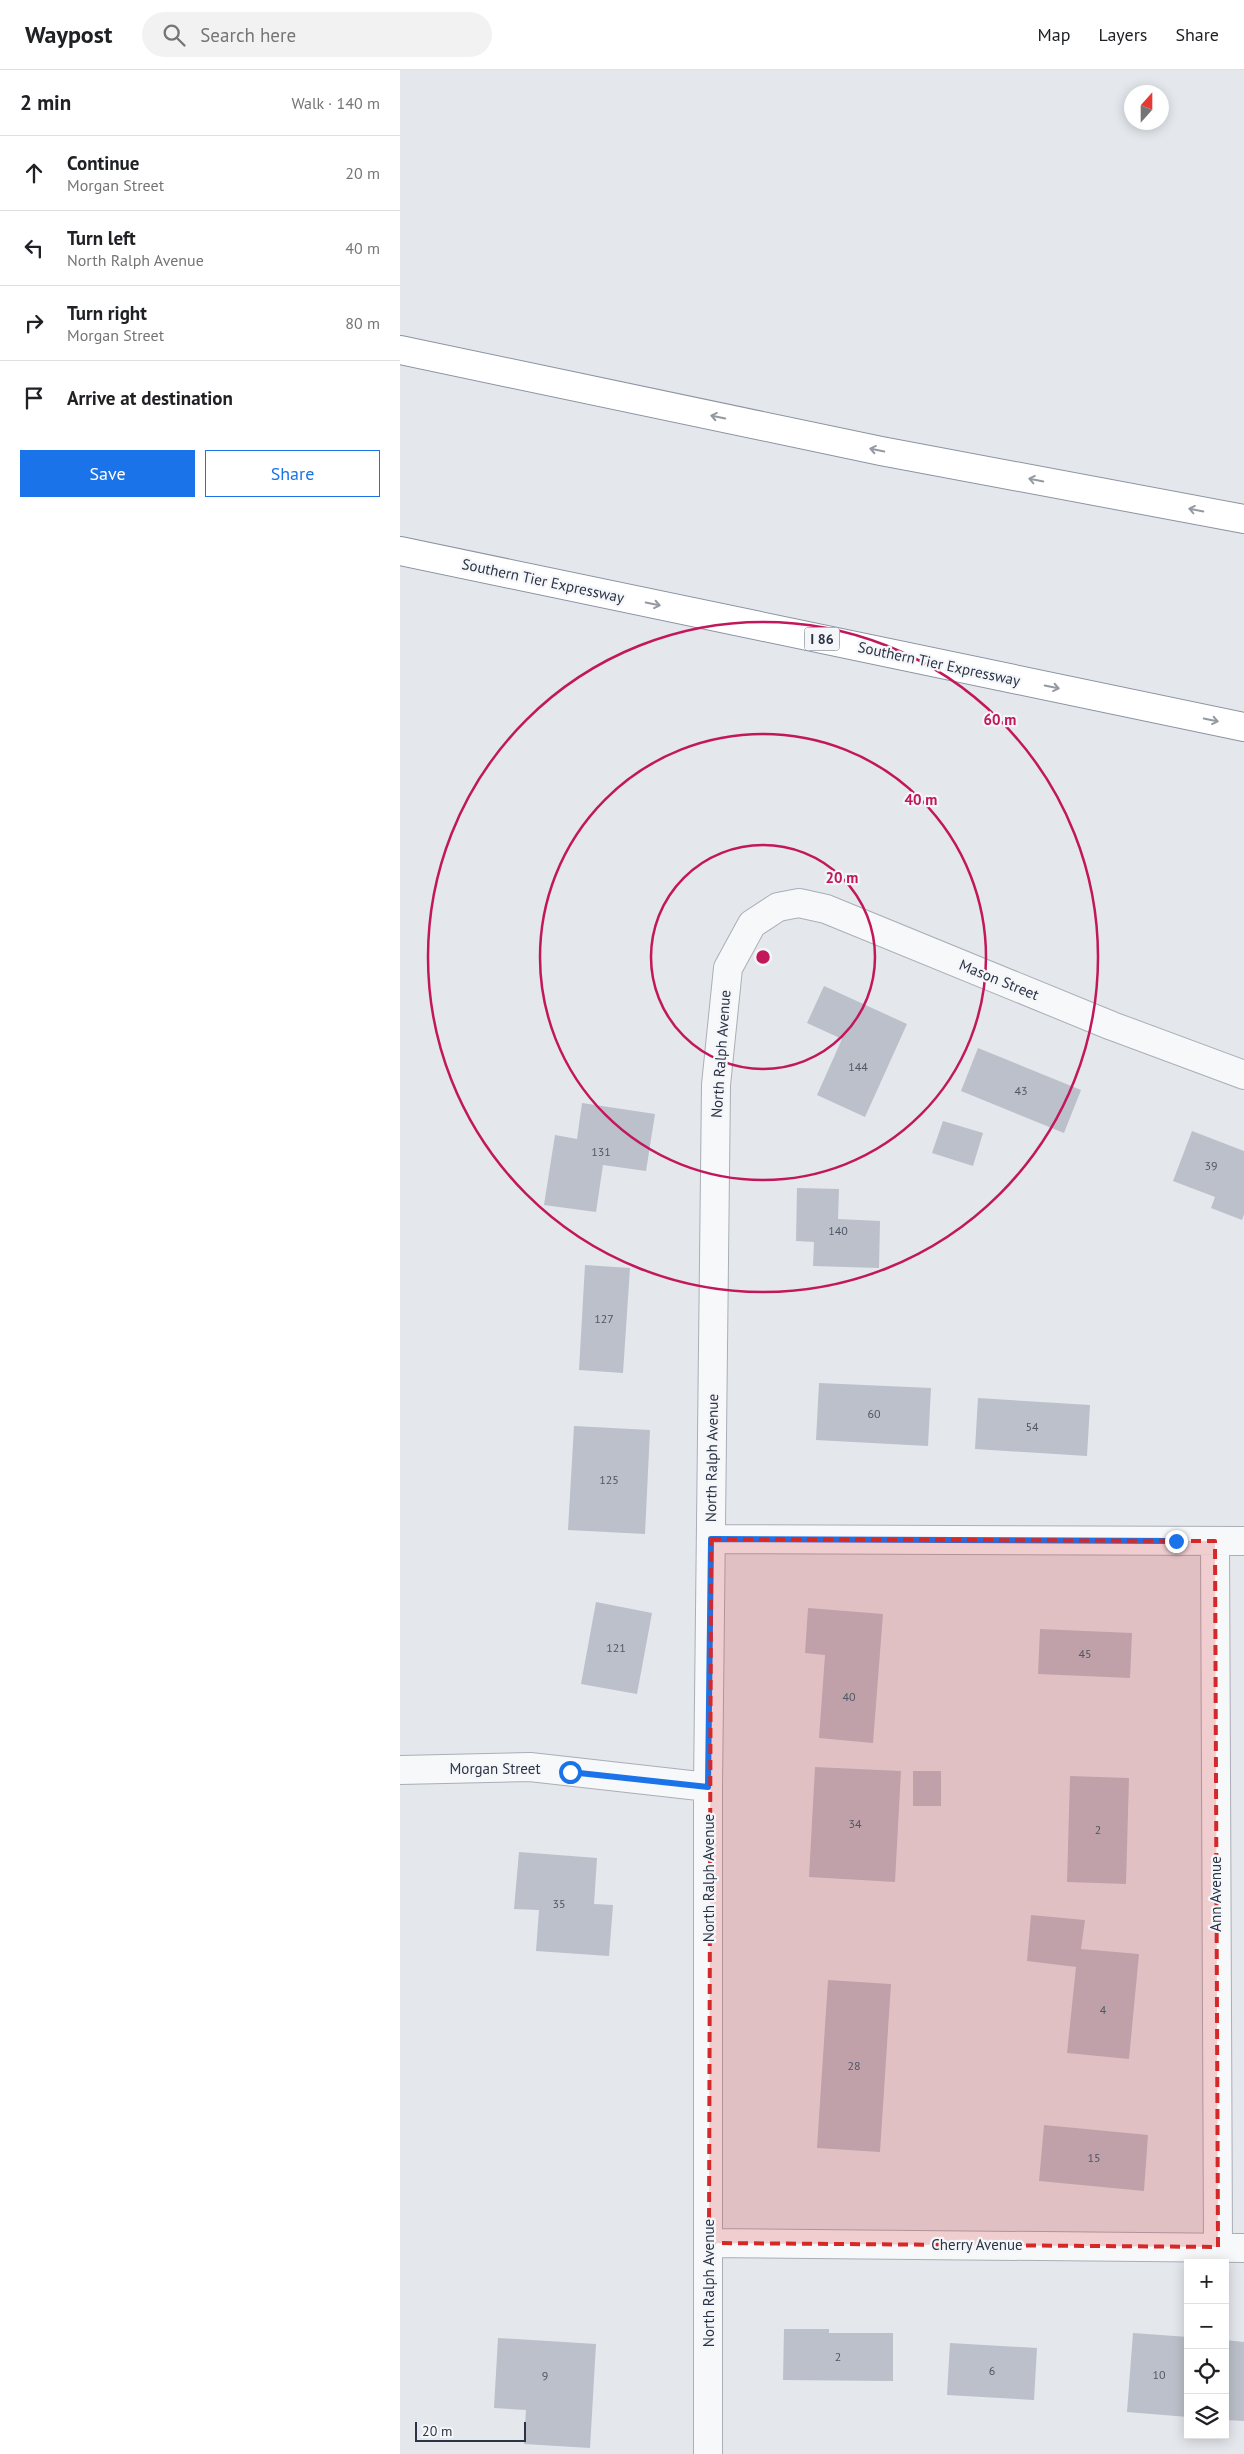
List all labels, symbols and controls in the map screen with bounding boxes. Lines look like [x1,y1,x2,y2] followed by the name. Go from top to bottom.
[142,12,492,57] search box
[25,19,112,50] text: Waypost
[160,21,188,49] icon: search
[200,23,296,47] text: Search here
[1038,23,1070,46] text: Map
[1098,23,1147,46] text: Layers
[1175,23,1219,46] text: Share
[1124,85,1169,130] north arrow
[20,89,71,116] text: 2 min
[291,93,380,113] text: Walk · 140 m
[67,151,139,175] text: Continue
[20,159,48,187] icon: ahead
[345,163,380,183] text: 20 m
[67,175,164,195] text: Morgan Street
[67,226,136,250] text: Turn left
[20,234,48,262] icon: left
[345,238,380,258] text: 40 m
[67,250,204,270] text: North Ralph Avenue
[67,301,147,325] text: Turn right
[20,309,48,337] icon: right
[345,313,380,333] text: 80 m
[67,325,164,345] text: Morgan Street
[20,384,48,412] icon: arrive
[67,386,233,410] text: Arrive at destination
[710,411,726,421] one-way arrow
[869,445,885,454] one-way arrow
[20,450,195,497] button: Save
[205,450,380,497] button: Share
[1029,475,1045,485] one-way arrow
[1188,505,1204,515] one-way arrow
[460,554,626,607] street label: Southern Tier Expressway
[645,600,661,609] one-way arrow
[804,628,840,650] road number: I 86
[856,637,1022,690] street label: Southern Tier Expressway
[1044,683,1060,692] one-way arrow
[984,710,1016,729] text: 60 m
[1203,716,1219,725] one-way arrow
[905,790,937,809] text: 40 m
[826,868,858,887] text: 20 m
[754,948,772,966] centre of rings
[957,955,1042,1004] street label: Mason Street
[707,989,734,1119] street label: North Ralph Avenue
[848,1059,868,1074] house number: 144
[1014,1083,1028,1098] house number: 43
[591,1144,611,1159] house number: 131
[1204,1158,1218,1173] house number: 39
[828,1223,848,1238] house number: 140
[594,1311,614,1326] house number: 127
[701,1394,722,1522] street label: North Ralph Avenue
[867,1406,881,1421] house number: 60
[1025,1419,1039,1434] house number: 54
[599,1472,619,1487] house number: 125
[1165,1530,1188,1553] route end
[606,1640,626,1655] house number: 121
[1078,1646,1092,1661] house number: 45
[842,1689,856,1704] house number: 40
[449,1759,541,1778] street label: Morgan Street
[559,1761,582,1784] route start
[699,1814,718,1942] street label: North Ralph Avenue
[848,1816,862,1831] house number: 34
[1095,1822,1101,1837] house number: 2
[1206,1856,1225,1932] street label: Ann Avenue
[552,1896,566,1911] house number: 35
[1100,2002,1107,2017] house number: 4
[847,2058,861,2073] house number: 28
[1087,2150,1101,2165] house number: 15
[699,2219,718,2347] street label: North Ralph Avenue
[931,2235,1023,2254] street label: Cherry Avenue
[1184,2259,1229,2439] map controls
[1184,2259,1229,2304] button: +
[1184,2304,1229,2349] button: −
[835,2349,841,2364] house number: 2
[1184,2349,1229,2394] button: locate
[989,2363,995,2378] house number: 6
[1152,2367,1166,2382] house number: 10
[542,2368,548,2383] house number: 9
[1184,2394,1229,2439] button: layers
[415,2419,526,2442] scale bar
[422,2422,452,2440] text: 20 m

